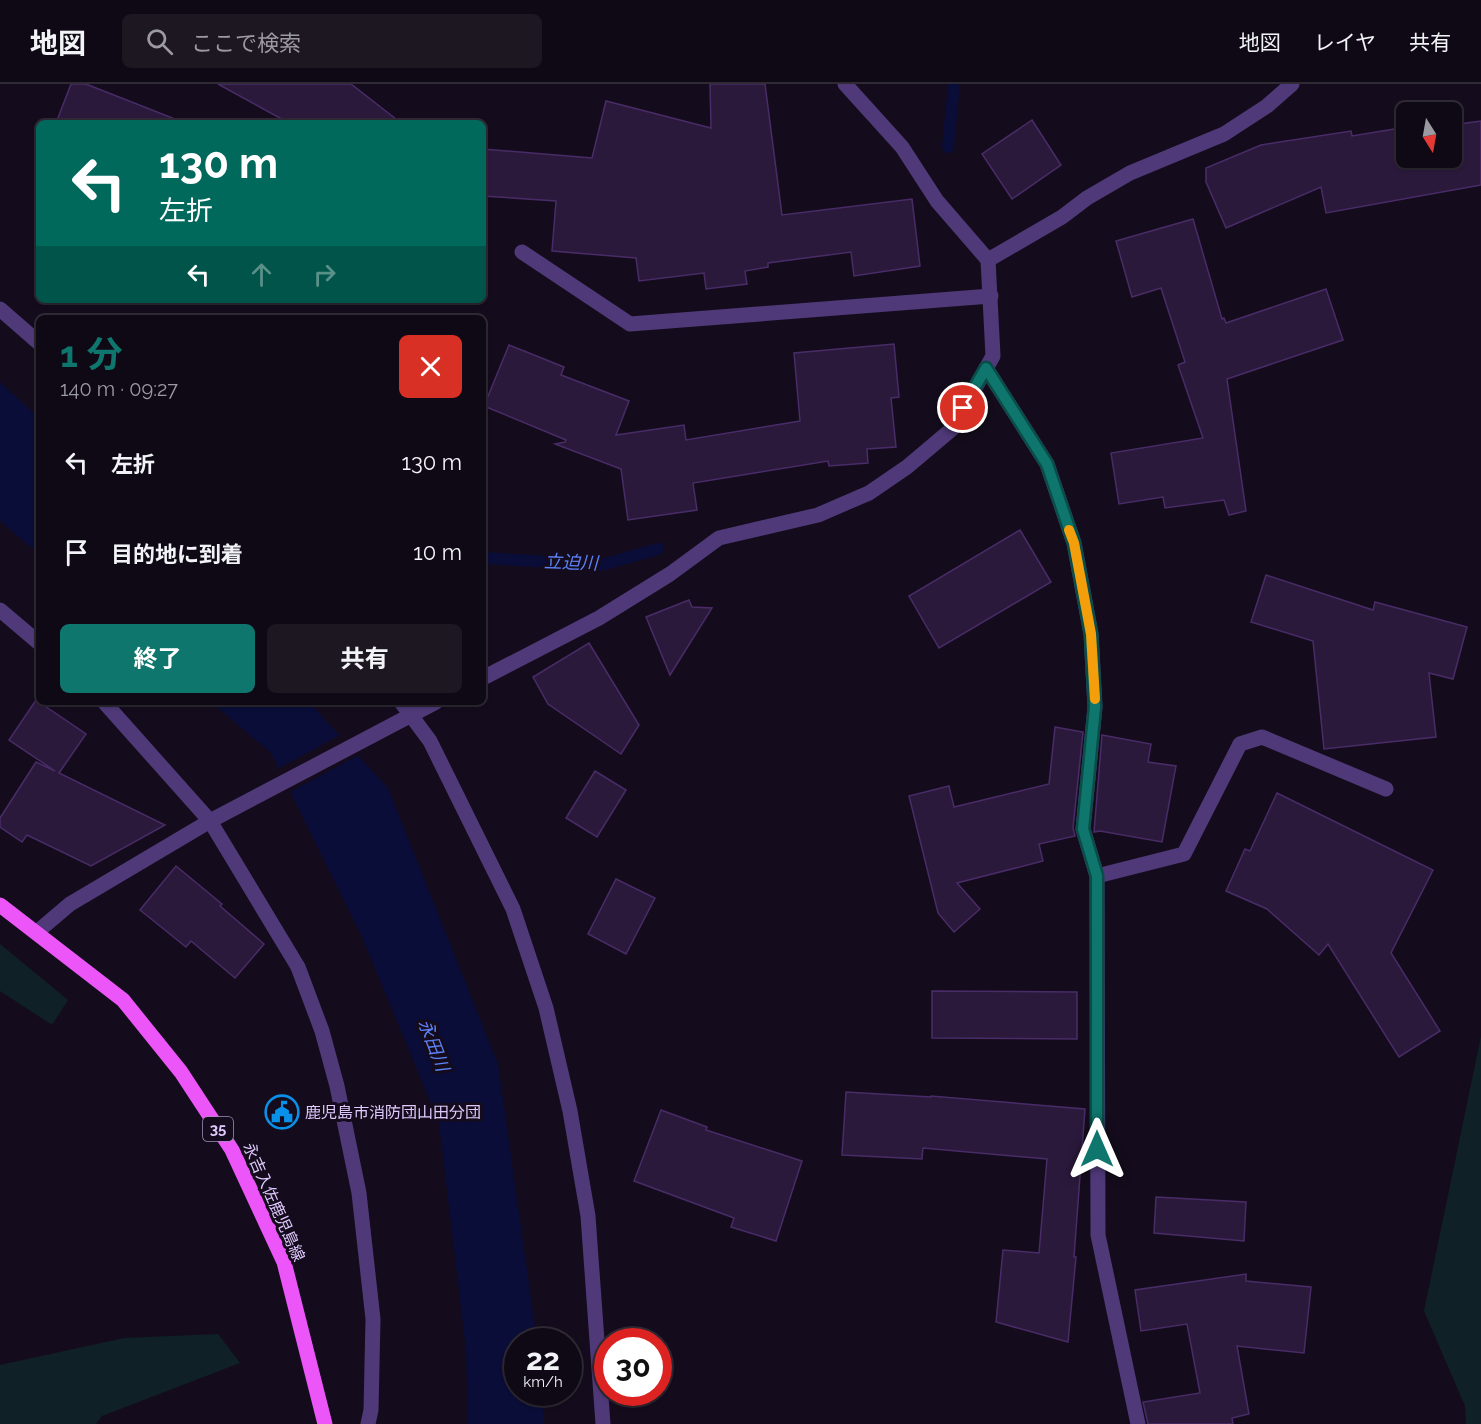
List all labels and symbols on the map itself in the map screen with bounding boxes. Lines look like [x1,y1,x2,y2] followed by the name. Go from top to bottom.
[1396,102,1462,168] north arrow
[937,382,988,433] pin
[544,551,600,574] water label: 立迫川
[415,1016,454,1076] water label: 永田川
[264,1094,300,1130] public building icon: 鹿児島市消防団山田分団
[305,1103,481,1122] place label: 鹿児島市消防団山田分団
[203,1117,233,1141] road number: 35
[1065,1117,1129,1181] position arrow
[239,1140,309,1264] street label: 永吉入佐鹿児島線
[594,1328,672,1406] speed limit sign: 30

